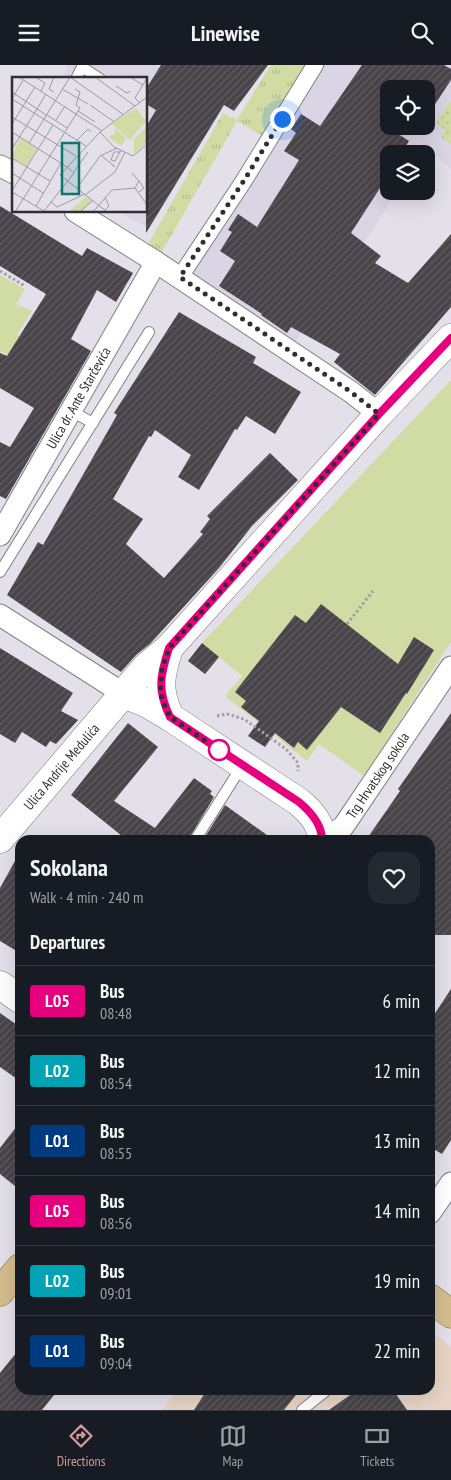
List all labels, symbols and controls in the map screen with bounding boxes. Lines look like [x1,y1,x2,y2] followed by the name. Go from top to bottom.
[15,19,43,47] icon: menu
[191,19,260,47] text: Linewise
[408,19,436,47] icon: search
[12,77,148,213] inset map
[380,80,435,200] map controls
[380,80,435,135] button: locate
[270,107,295,132] your location
[380,145,435,200] button: layers
[42,344,115,452] street label: Ulica dr. Ante Starčevića
[20,720,103,814] street label: Ulica Andrije Medulića
[342,729,413,822] street label: Trg Hrvatskog sokola
[208,739,230,761] unlabelled marker
[30,852,108,883] text: Sokolana
[368,852,420,904] button: heart
[30,887,143,907] text: Walk · 4 min · 240 m
[30,930,105,954] text: Departures
[100,979,124,1003] text: Bus
[45,989,70,1012] text: L05
[383,989,420,1013] text: 6 min
[100,1003,132,1023] text: 08:48
[100,1049,124,1073] text: Bus
[45,1059,70,1082] text: L02
[374,1059,420,1083] text: 12 min
[100,1073,132,1093] text: 08:54
[100,1119,124,1143] text: Bus
[45,1129,70,1152] text: L01
[374,1129,420,1153] text: 13 min
[100,1143,132,1163] text: 08:55
[100,1189,124,1213] text: Bus
[45,1199,70,1222] text: L05
[374,1199,420,1223] text: 14 min
[100,1213,132,1233] text: 08:56
[100,1259,124,1283] text: Bus
[45,1269,70,1292] text: L02
[374,1269,420,1293] text: 19 min
[100,1283,132,1303] text: 09:01
[100,1329,124,1353] text: Bus
[45,1339,70,1362] text: L01
[374,1339,420,1363] text: 22 min
[100,1353,132,1373] text: 09:04
[57,1422,105,1470] tab: Directions
[219,1422,247,1470] tab: Map
[360,1422,394,1470] tab: Tickets

